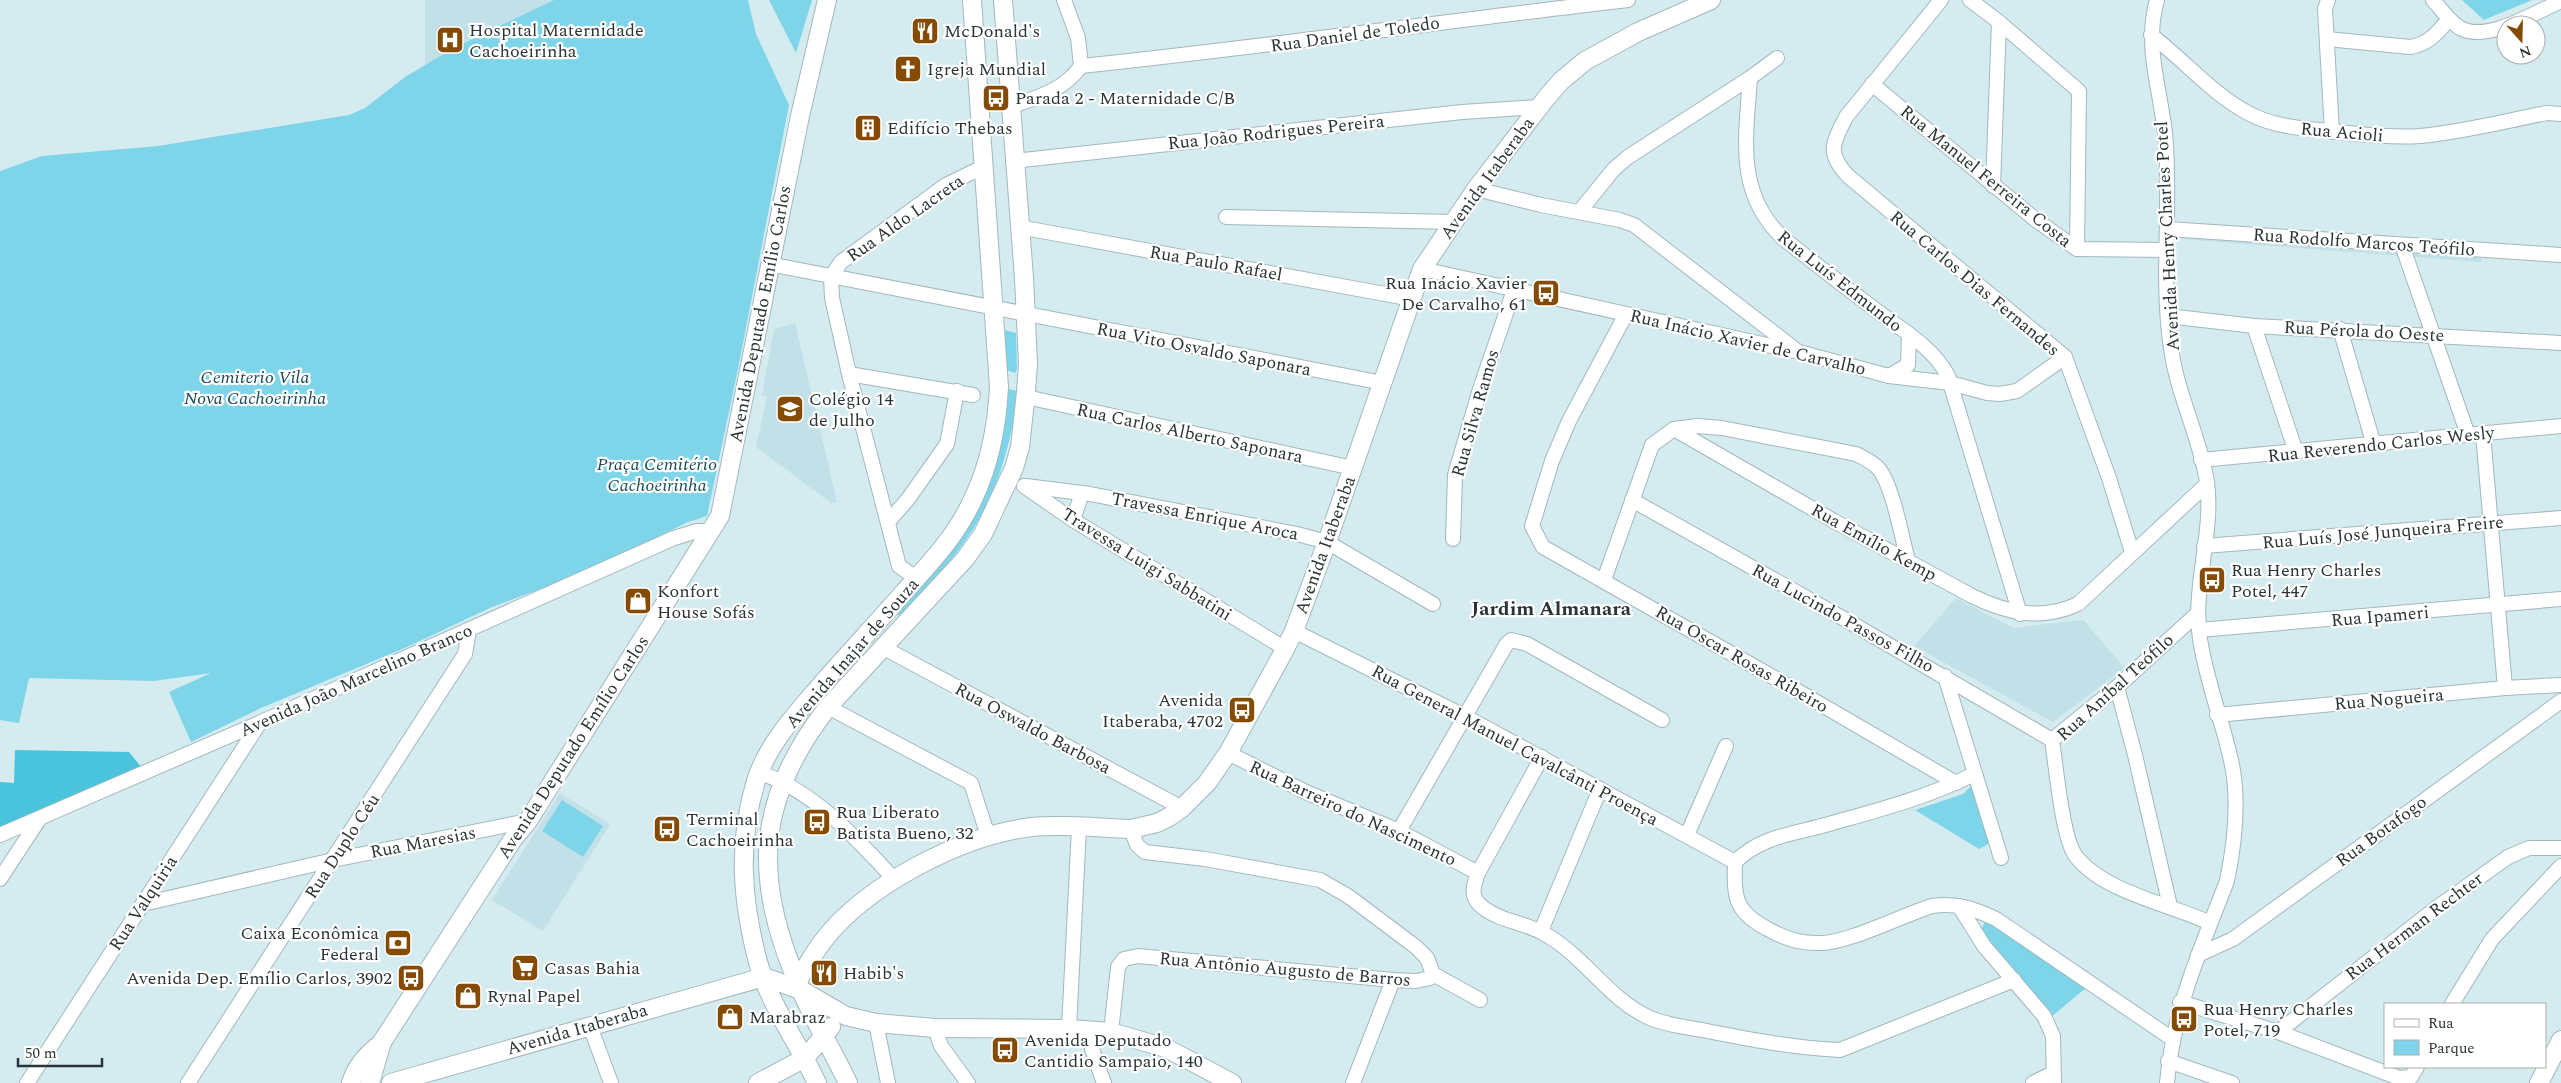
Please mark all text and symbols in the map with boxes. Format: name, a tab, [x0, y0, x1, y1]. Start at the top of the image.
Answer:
street label: Rua Daniel de Toledo	[1269, 9, 1441, 60]
north arrow	[2496, 15, 2546, 65]
restaurant icon: McDonald's	[910, 16, 940, 46]
place label: Hospital Maternidade Cachoeirinha	[469, 17, 644, 65]
place label: McDonald's	[944, 18, 1040, 45]
hospital icon: Hospital Maternidade Cachoeirinha	[435, 25, 465, 55]
text: N	[2516, 40, 2534, 64]
church icon: Igreja Mundial	[893, 54, 923, 84]
place label: Igreja Mundial	[927, 56, 1046, 83]
bus stop icon: Parada 2 - Maternidade C/B	[981, 83, 1011, 113]
place label: Parada 2 - Maternidade C/B	[1015, 85, 1235, 112]
street label: Rua Manuel Ferreira Costa	[1894, 98, 2078, 254]
street label: Rua João Rodrigues Pereira	[1166, 108, 1386, 157]
street label: Avenida Itaberaba	[1434, 111, 1541, 245]
building icon: Edifício Thebas	[853, 113, 883, 143]
place label: Edifício Thebas	[887, 115, 1013, 142]
street label: Rua Acioli	[2299, 115, 2385, 150]
street label: Avenida Henry Charles Potel	[2148, 120, 2187, 352]
street label: Rua Aldo Lacreta	[841, 168, 970, 269]
street label: Avenida Deputado Emílio Carlos	[722, 183, 799, 445]
street label: Rua Carlos Dias Fernandes	[1884, 204, 2066, 363]
street label: Rua Rodolfo Marcos Teófilo	[2252, 221, 2476, 264]
street label: Rua Luís Edmundo	[1771, 224, 1908, 339]
street label: Rua Paulo Rafael	[1147, 239, 1284, 288]
place label: Rua Inácio Xavier De Carvalho, 61	[1385, 270, 1527, 318]
bus stop icon: Rua Inácio Xavier De Carvalho, 61	[1531, 278, 1561, 308]
street label: Rua Inácio Xavier de Carvalho	[1627, 302, 1869, 383]
street label: Rua Pérola do Oeste	[2283, 314, 2445, 349]
street label: Rua Vito Osvaldo Saponara	[1094, 315, 1314, 384]
street label: Rua Silva Ramos	[1444, 346, 1507, 480]
park label: Cemiterio Vila Nova Cachoeirinha	[184, 364, 326, 412]
place label: Colégio 14 de Julho	[809, 386, 893, 434]
school or university icon: Colégio 14 de Julho	[775, 394, 805, 424]
street label: Rua Carlos Alberto Saponara	[1074, 396, 1306, 471]
street label: Rua Reverendo Carlos Wesly	[2266, 419, 2497, 470]
park label: Praça Cemitério Cachoeirinha	[597, 451, 717, 499]
street label: Avenida Itaberaba	[1288, 472, 1363, 618]
street label: Travessa Enrique Aroca	[1109, 485, 1301, 548]
street label: Rua Emílio Kemp	[1806, 497, 1942, 588]
street label: Travessa Luigi Sabbatini	[1056, 501, 1237, 628]
street label: Rua Luís José Junqueira Freire	[2261, 508, 2505, 557]
street label: Rua Lucindo Passos Filho	[1747, 557, 1939, 680]
place label: Rua Henry Charles Potel, 447	[2231, 557, 2382, 605]
bus stop icon: Rua Henry Charles Potel, 447	[2197, 565, 2227, 595]
street label: Avenida Inajar de Souza	[779, 572, 926, 735]
place label: Konfort House Sofás	[657, 578, 755, 626]
shop icon: Konfort House Sofás	[623, 586, 653, 616]
district label: Jardim Almanara	[1471, 594, 1632, 624]
street label: Rua Oscar Rosas Ribeiro	[1650, 599, 1833, 720]
street label: Rua Ipameri	[2330, 599, 2430, 634]
street label: Avenida João Marcelino Branco	[236, 617, 477, 744]
street label: Rua Aníbal Teófilo	[2051, 627, 2180, 748]
street label: Avenida Deputado Emílio Carlos	[491, 630, 656, 864]
street label: Rua General Manuel Cavalcânti Proença	[1366, 658, 1663, 833]
street label: Rua Oswaldo Barbosa	[950, 676, 1116, 781]
street label: Rua Nogueira	[2333, 681, 2445, 718]
place label: Avenida Itaberaba, 4702	[1102, 687, 1223, 735]
bus stop icon: Avenida Itaberaba, 4702	[1227, 695, 1257, 725]
street label: Rua Barreiro do Nascimento	[1245, 753, 1461, 873]
street label: Rua Duplo Céu	[298, 788, 387, 904]
street label: Rua Botafogo	[2330, 789, 2433, 874]
place label: Rua Liberato Batista Bueno, 32	[836, 799, 974, 847]
place label: Terminal Cachoeirinha	[686, 806, 794, 854]
bus stop icon: Rua Liberato Batista Bueno, 32	[802, 807, 832, 837]
bus stop icon: Terminal Cachoeirinha	[652, 814, 682, 844]
street label: Rua Maresias	[368, 819, 478, 866]
street label: Rua Valquiria	[102, 850, 185, 956]
street label: Rua Herman Rechter	[2340, 865, 2489, 987]
place label: Caixa Econômica Federal	[241, 920, 379, 968]
bank icon: Caixa Econômica Federal	[383, 928, 413, 958]
street label: Rua Antônio Augusto de Barros	[1158, 945, 1412, 994]
supermarket icon: Casas Bahia	[510, 953, 540, 983]
place label: Casas Bahia	[544, 955, 640, 982]
restaurant icon: Habib's	[809, 958, 839, 988]
place label: Habib's	[843, 960, 904, 987]
bus stop icon: Avenida Dep. Emílio Carlos, 3902	[396, 963, 426, 993]
place label: Avenida Dep. Emílio Carlos, 3902	[126, 965, 392, 992]
shop icon: Rynal Papel	[453, 981, 483, 1011]
place label: Rynal Papel	[487, 983, 581, 1010]
street label: Avenida Itaberaba	[503, 996, 651, 1063]
place label: Rua Henry Charles Potel, 719	[2203, 996, 2354, 1044]
shop icon: Marabraz	[715, 1002, 745, 1032]
legend	[2384, 1003, 2546, 1068]
place label: Marabraz	[749, 1004, 826, 1031]
bus stop icon: Rua Henry Charles Potel, 719	[2169, 1004, 2199, 1034]
text: Rua	[2428, 1012, 2454, 1035]
place label: Avenida Deputado Cantidio Sampaio, 140	[1024, 1027, 1203, 1075]
bus stop icon: Avenida Deputado Cantidio Sampaio, 140	[990, 1035, 1020, 1065]
scale bar	[18, 1036, 101, 1068]
text: Parque	[2428, 1037, 2475, 1060]
text: 50 m	[25, 1042, 57, 1065]

